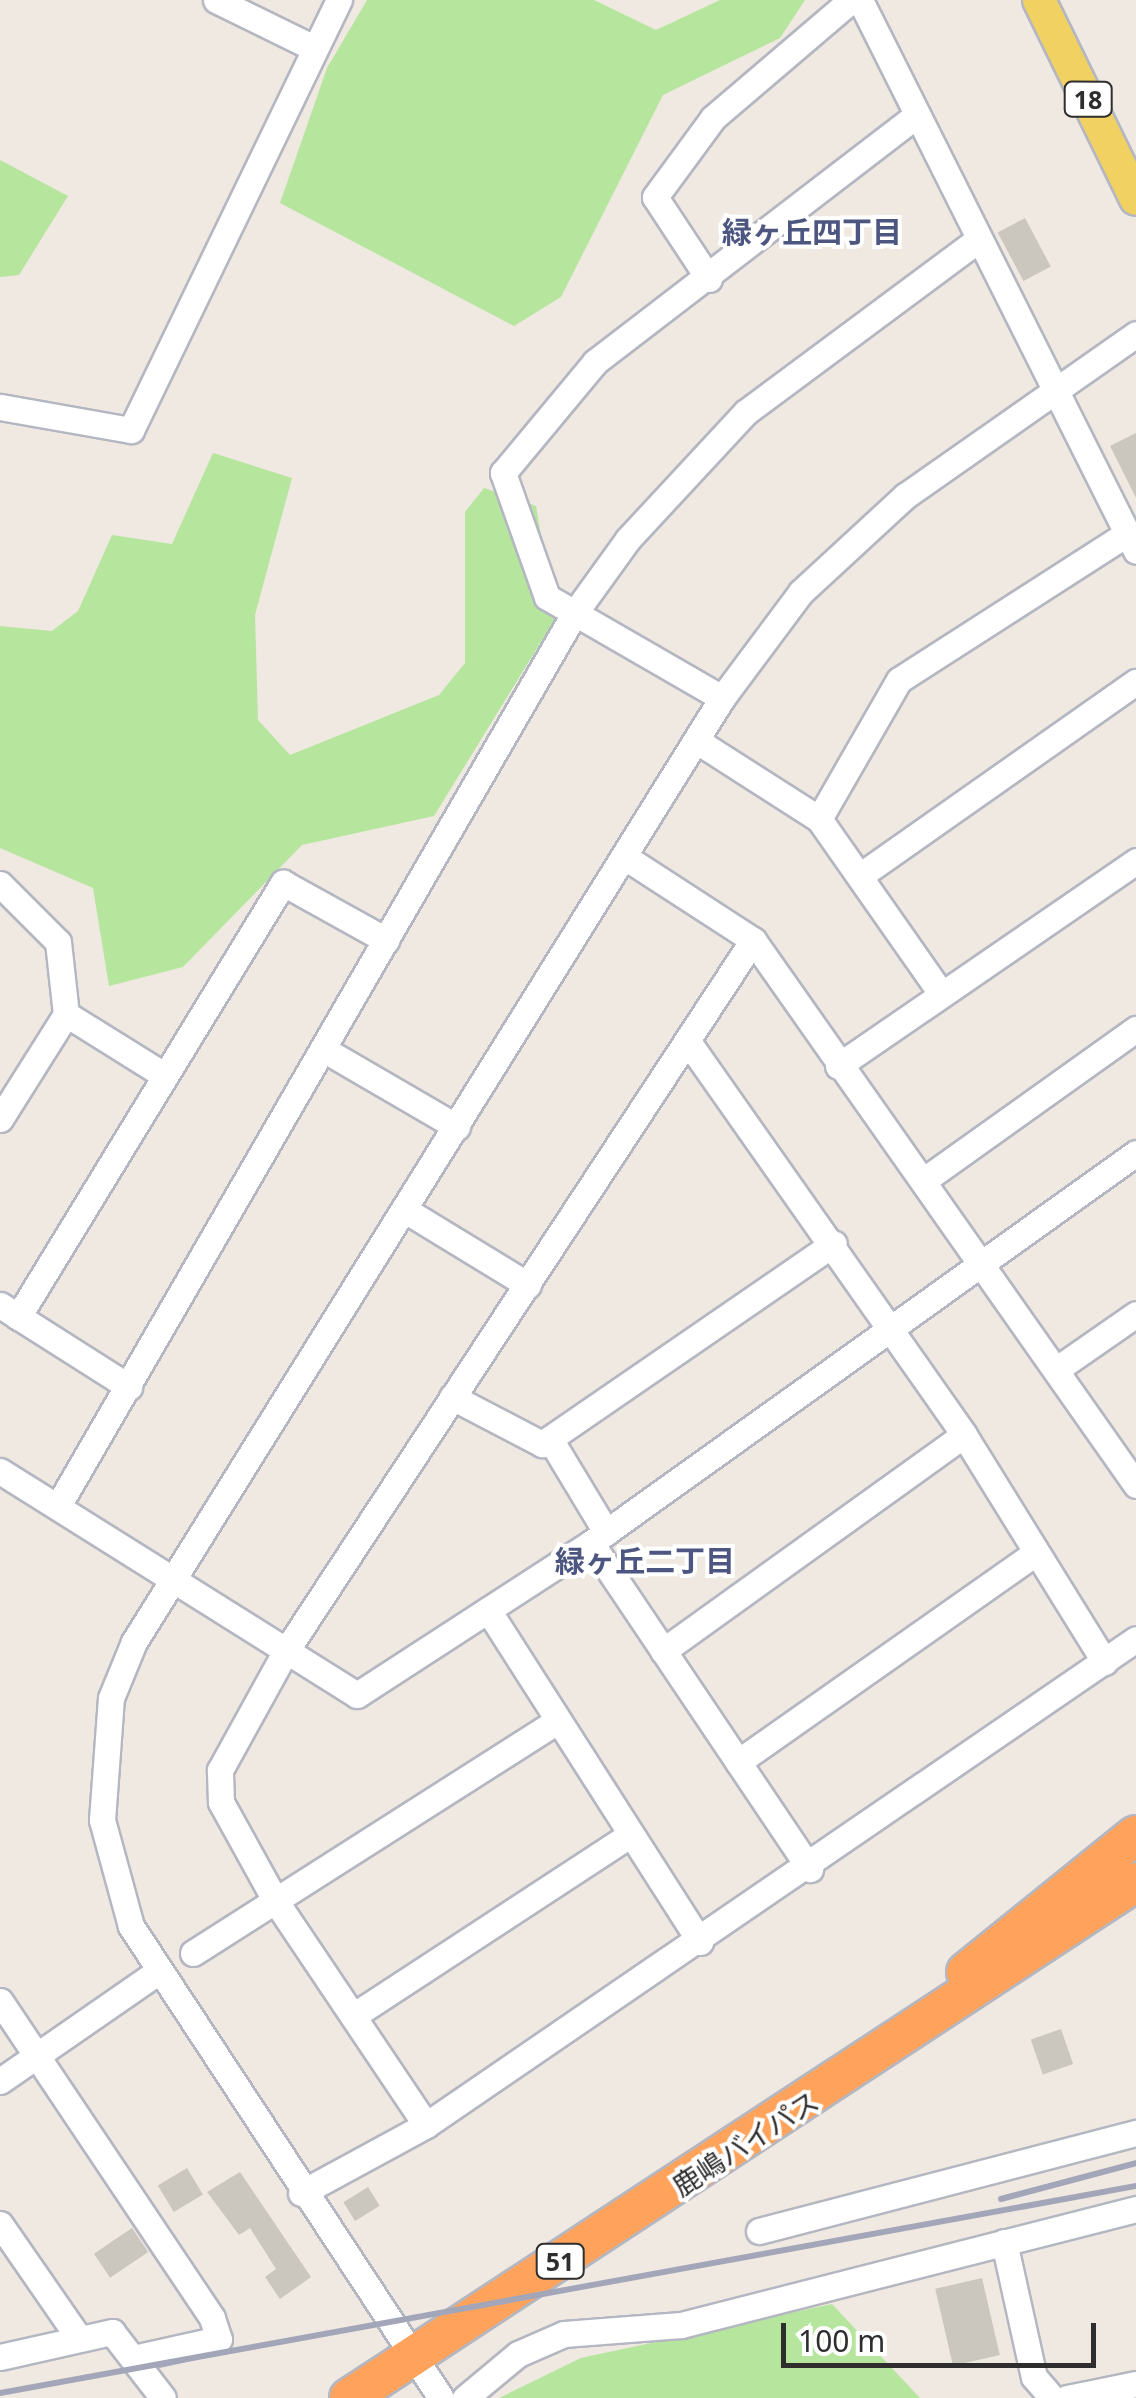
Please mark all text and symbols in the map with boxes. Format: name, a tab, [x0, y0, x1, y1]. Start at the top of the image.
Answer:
road number: 18	[1063, 79, 1113, 119]
district label: 緑ヶ丘四丁目	[722, 214, 902, 250]
district label: 緑ヶ丘二丁目	[555, 1543, 735, 1579]
street label: 鹿嶋バイパス	[665, 2083, 825, 2203]
road number: 51	[535, 2241, 585, 2281]
scale bar	[786, 2303, 1101, 2365]
text: 100 m	[798, 2320, 885, 2361]

